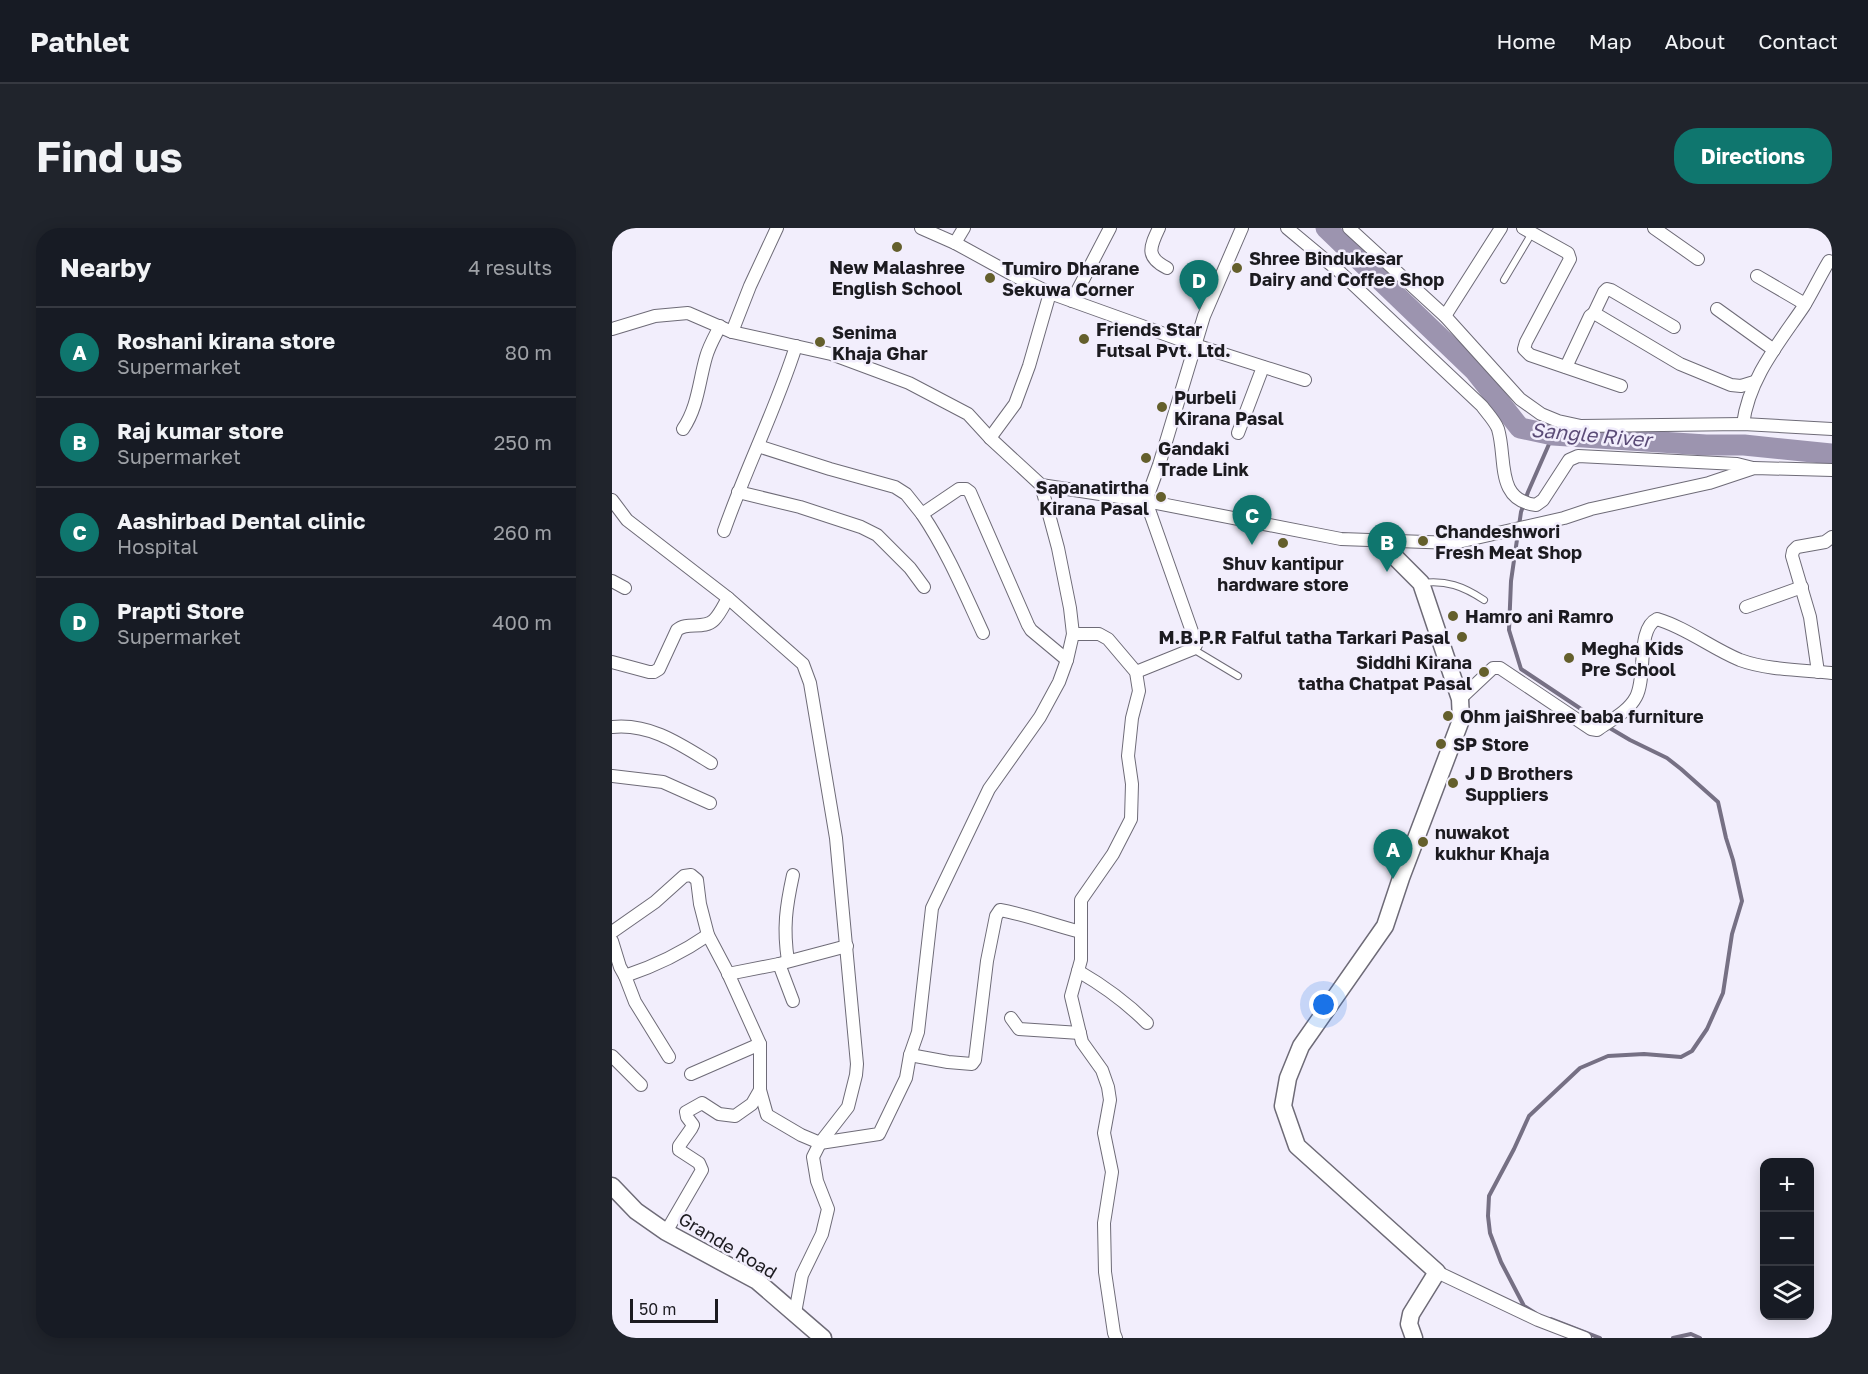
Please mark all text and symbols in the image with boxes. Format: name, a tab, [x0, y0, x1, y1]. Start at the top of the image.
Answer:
text: Pathlet	[30, 25, 130, 58]
text: Home	[1496, 28, 1556, 54]
text: Map	[1589, 28, 1632, 54]
text: About	[1665, 28, 1725, 54]
text: Contact	[1758, 28, 1838, 54]
button: Directions	[1674, 128, 1832, 184]
text: Find us	[36, 131, 183, 181]
marker: New Malashree English School	[890, 240, 904, 254]
place label: Shree Bindukesar Dairy and Coffee Shop	[1249, 247, 1444, 290]
text: Nearby	[60, 252, 151, 283]
text: 4 results	[468, 255, 552, 279]
place label: New Malashree English School	[829, 256, 965, 299]
place label: Tumiro Dharane Sekuwa Corner	[1002, 257, 1140, 300]
pin: D	[1180, 260, 1218, 310]
marker: Shree Bindukesar Dairy and Coffee Shop	[1230, 261, 1244, 275]
marker: Tumiro Dharane Sekuwa Corner	[983, 271, 997, 285]
place label: Friends Star Futsal Pvt. Ltd.	[1096, 318, 1231, 361]
place label: Senima Khaja Ghar	[832, 321, 928, 364]
text: Roshani kirana store	[117, 327, 335, 354]
marker: Friends Star Futsal Pvt. Ltd.	[1077, 332, 1091, 346]
marker: Senima Khaja Ghar	[813, 335, 827, 349]
text: A	[72, 340, 87, 364]
text: 80 m	[505, 340, 552, 364]
text: Supermarket	[117, 354, 241, 378]
place label: Purbeli Kirana Pasal	[1174, 386, 1284, 429]
marker: Purbeli Kirana Pasal	[1155, 400, 1169, 414]
text: Raj kumar store	[117, 417, 284, 444]
water label: Sangle River	[1530, 417, 1655, 452]
text: B	[72, 430, 87, 454]
text: 250 m	[494, 430, 552, 454]
place label: Gandaki Trade Link	[1158, 437, 1249, 480]
text: Supermarket	[117, 444, 241, 468]
marker: Gandaki Trade Link	[1139, 451, 1153, 465]
place label: Sapanatirtha Kirana Pasal	[1036, 476, 1149, 519]
marker: Sapanatirtha Kirana Pasal	[1154, 490, 1168, 504]
pin: C	[1232, 496, 1272, 545]
text: Aashirbad Dental clinic	[117, 507, 365, 534]
text: C	[72, 520, 87, 544]
text: 260 m	[493, 520, 552, 544]
place label: Chandeshwori Fresh Meat Shop	[1435, 520, 1582, 563]
pin: B	[1368, 522, 1406, 572]
text: Hospital	[117, 534, 198, 558]
marker: Chandeshwori Fresh Meat Shop	[1416, 534, 1430, 548]
marker: Shuv kantipur hardware store	[1276, 536, 1290, 550]
place label: Shuv kantipur hardware store	[1217, 552, 1349, 595]
text: Prapti Store	[117, 597, 244, 624]
place label: Hamro ani Ramro	[1465, 605, 1614, 627]
marker: Hamro ani Ramro	[1446, 609, 1460, 623]
text: D	[72, 610, 87, 634]
text: 400 m	[492, 610, 552, 634]
text: Supermarket	[117, 624, 241, 648]
place label: M.B.P.R Falful tatha Tarkari Pasal	[1159, 626, 1450, 648]
marker: M.B.P.R Falful tatha Tarkari Pasal	[1455, 630, 1469, 644]
place label: Megha Kids Pre School	[1581, 637, 1684, 680]
place label: Siddhi Kirana tatha Chatpat Pasal	[1298, 651, 1472, 694]
marker: Megha Kids Pre School	[1562, 651, 1576, 665]
marker: Siddhi Kirana tatha Chatpat Pasal	[1477, 665, 1491, 679]
place label: Ohm jaiShree baba furniture	[1460, 705, 1704, 727]
marker: Ohm jaiShree baba furniture	[1441, 709, 1455, 723]
place label: SP Store	[1453, 733, 1529, 755]
marker: SP Store	[1434, 737, 1448, 751]
place label: J D Brothers Suppliers	[1465, 762, 1573, 805]
marker: J D Brothers Suppliers	[1446, 776, 1460, 790]
place label: nuwakot kukhur Khaja	[1435, 821, 1549, 864]
pin: A	[1374, 830, 1412, 879]
marker: nuwakot kukhur Khaja	[1416, 835, 1430, 849]
your location	[1309, 990, 1338, 1019]
map controls	[1760, 1158, 1814, 1320]
button: +	[1760, 1158, 1814, 1212]
street label: Grande Road	[675, 1207, 781, 1283]
button: −	[1760, 1212, 1814, 1266]
button: layers	[1760, 1266, 1814, 1320]
scale bar	[630, 1296, 718, 1324]
text: 50 m	[639, 1299, 676, 1319]

